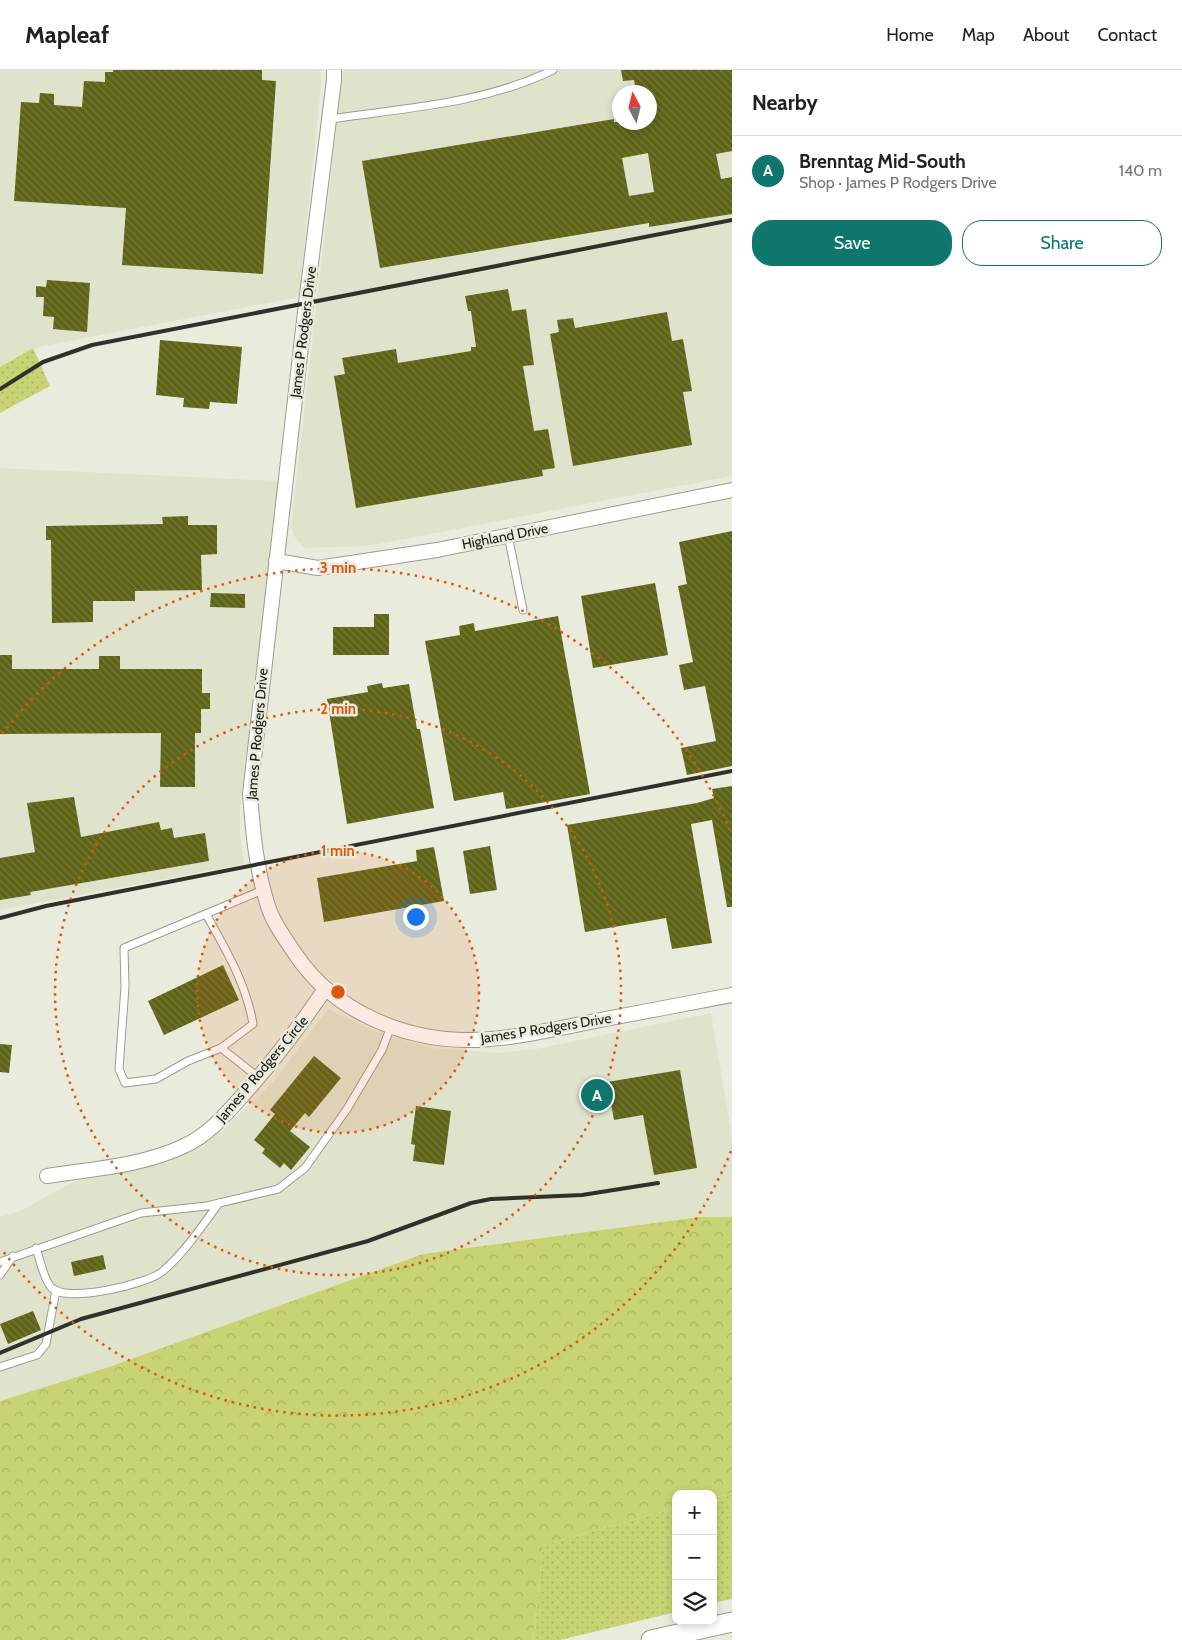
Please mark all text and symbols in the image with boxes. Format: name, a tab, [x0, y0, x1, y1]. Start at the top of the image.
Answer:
text: Mapleaf	[25, 20, 109, 49]
text: Home	[886, 24, 934, 46]
text: Map	[962, 24, 995, 46]
text: About	[1023, 24, 1069, 46]
text: Contact	[1097, 24, 1157, 46]
north arrow	[612, 85, 657, 130]
text: Nearby	[752, 90, 818, 115]
text: Brenntag Mid-South	[799, 150, 966, 173]
text: A	[763, 161, 773, 180]
text: 140 m	[1119, 161, 1162, 180]
text: Shop · James P Rodgers Drive	[799, 173, 997, 192]
button: Save	[752, 220, 952, 266]
button: Share	[962, 220, 1162, 266]
street label: James P Rodgers Drive	[286, 265, 320, 400]
street label: Highland Drive	[460, 519, 550, 553]
text: 3 min	[320, 559, 356, 577]
street label: James P Rodgers Drive	[242, 667, 272, 802]
text: 2 min	[320, 700, 356, 718]
text: 1 min	[321, 842, 355, 860]
your location	[403, 904, 429, 930]
centre of rings	[329, 983, 347, 1001]
street label: James P Rodgers Drive	[478, 1009, 613, 1047]
street label: James P Rodgers Circle	[211, 1012, 312, 1127]
pin: A	[581, 1076, 613, 1114]
map controls	[672, 1490, 717, 1625]
button: +	[672, 1490, 717, 1535]
button: −	[672, 1535, 717, 1580]
button: layers	[672, 1580, 717, 1625]

